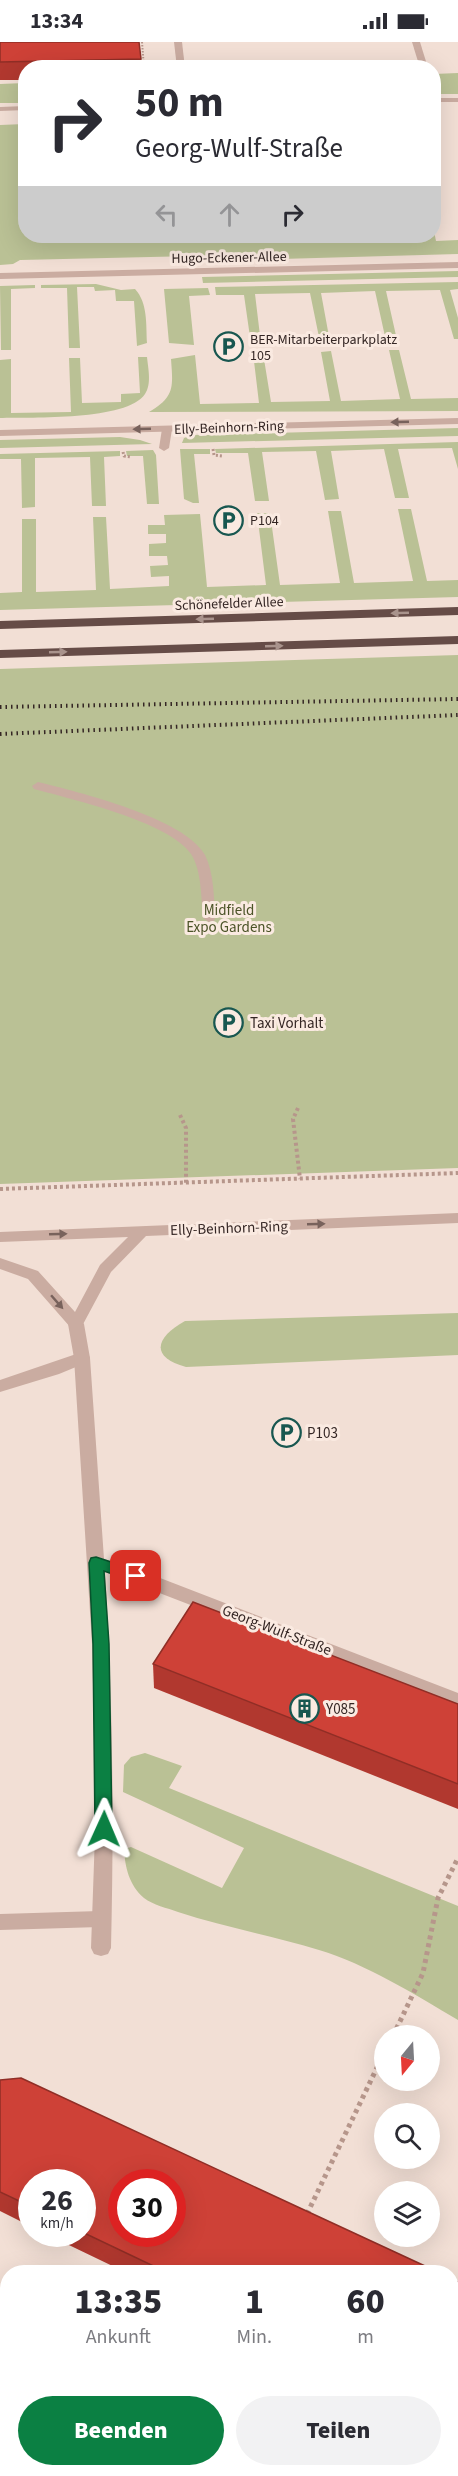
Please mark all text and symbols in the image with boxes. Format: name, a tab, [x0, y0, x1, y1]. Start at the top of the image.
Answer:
text: 13:34	[30, 5, 83, 37]
text: 50 m	[135, 73, 224, 133]
icon: right	[36, 84, 114, 162]
text: Georg-Wulf-Straße	[135, 129, 343, 168]
icon: left	[150, 198, 183, 231]
icon: ahead	[213, 198, 246, 231]
icon: right	[276, 198, 309, 231]
street label: Hugo-Eckener-Allee	[171, 247, 287, 269]
place label: BER-Mitarbeiterparkplatz 105	[250, 330, 397, 366]
parking icon: BER-Mitarbeiterparkplatz 105	[213, 331, 245, 363]
street label: Elly-Beinhorn-Ring	[174, 416, 284, 440]
one-way arrow	[390, 418, 409, 427]
one-way arrow	[132, 425, 151, 434]
parking icon: P104	[213, 504, 245, 536]
place label: P104	[250, 511, 279, 531]
street label: Schönefelder Allee	[174, 592, 284, 616]
one-way arrow	[390, 608, 409, 618]
one-way arrow	[195, 614, 214, 623]
one-way arrow	[265, 641, 284, 650]
one-way arrow	[49, 647, 68, 657]
park label: Midfield Expo Gardens	[186, 900, 272, 938]
parking icon: Taxi Vorhalt	[213, 1007, 245, 1039]
place label: Taxi Vorhalt	[250, 1013, 323, 1034]
street label: Elly-Beinhorn-Ring	[170, 1216, 289, 1241]
one-way arrow	[307, 1219, 326, 1229]
one-way arrow	[49, 1230, 68, 1239]
one-way arrow	[50, 1294, 63, 1309]
parking icon: P103	[270, 1417, 302, 1449]
place label: P103	[307, 1423, 338, 1444]
pin	[110, 1550, 161, 1601]
icon: arrive	[119, 1559, 152, 1592]
street label: Georg-Wulf-Straße	[219, 1600, 335, 1661]
building icon: Y085	[289, 1693, 321, 1725]
place label: Y085	[325, 1699, 356, 1720]
position arrow	[72, 1797, 136, 1861]
north arrow	[374, 2025, 440, 2091]
map controls	[374, 2025, 440, 2247]
button: search	[374, 2103, 440, 2169]
speed limit sign: 30	[108, 2169, 186, 2247]
text: 26	[41, 2179, 73, 2222]
button: layers	[374, 2181, 440, 2247]
text: km/h	[40, 2213, 74, 2234]
text: 13:35	[74, 2276, 162, 2327]
text: 1	[245, 2276, 264, 2327]
text: 60	[346, 2276, 385, 2327]
text: Ankunft	[86, 2323, 151, 2351]
text: Min.	[237, 2323, 272, 2351]
text: m	[357, 2323, 374, 2351]
button: Beenden	[18, 2396, 224, 2465]
button: Teilen	[236, 2396, 441, 2465]

